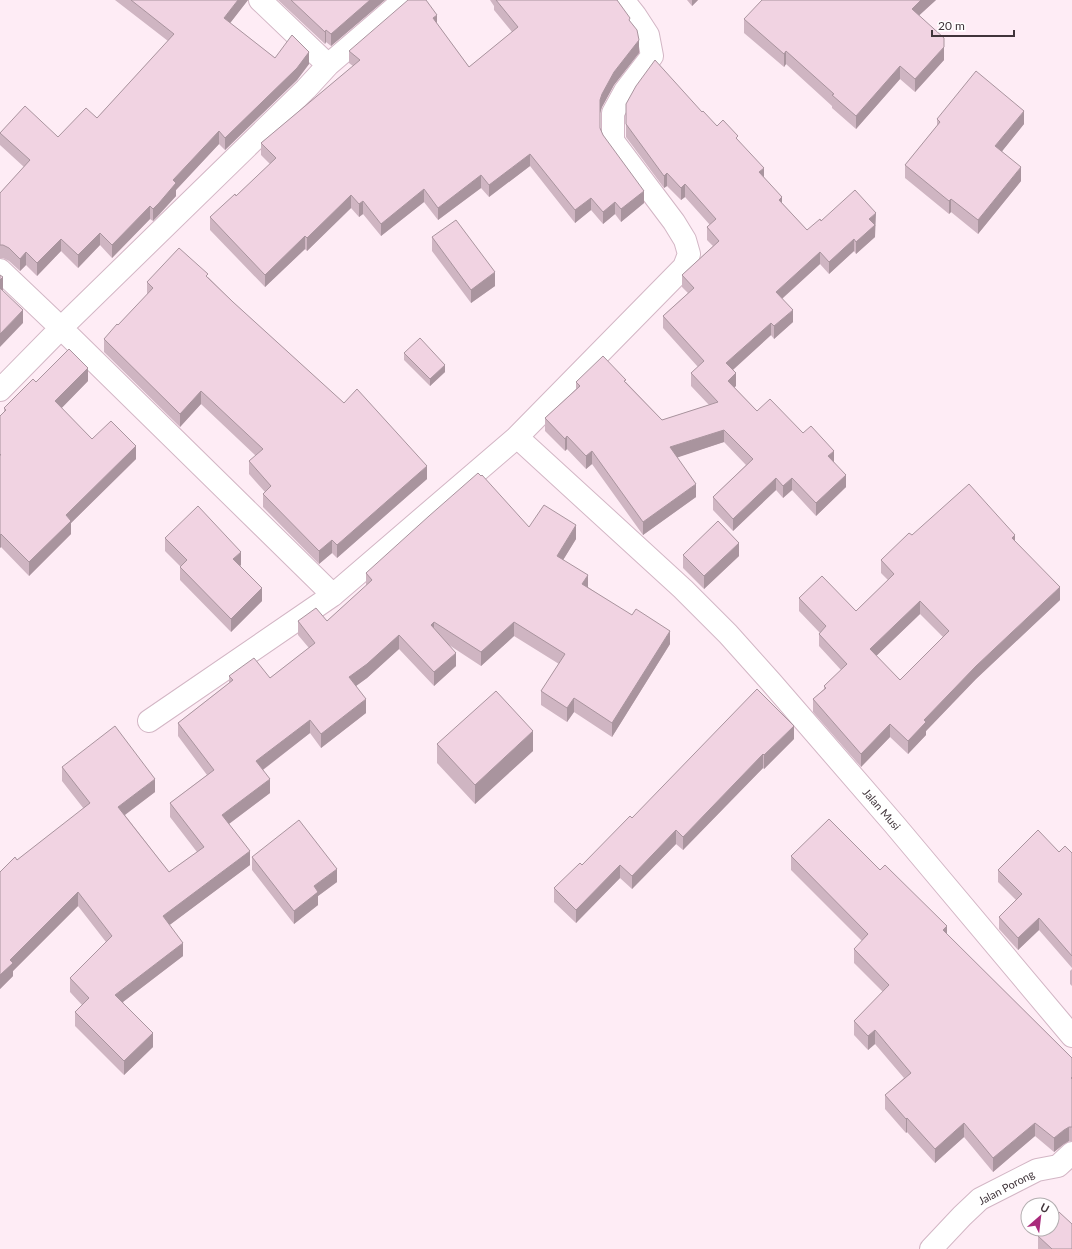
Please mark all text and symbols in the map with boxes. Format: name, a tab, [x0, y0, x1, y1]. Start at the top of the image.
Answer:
scale bar	[932, 12, 1014, 38]
text: 20 m	[938, 18, 965, 33]
street label: Jalan Musi	[861, 786, 904, 833]
street label: Jalan Porong	[976, 1167, 1036, 1207]
north arrow	[1020, 1197, 1060, 1237]
text: U	[1038, 1200, 1052, 1215]

